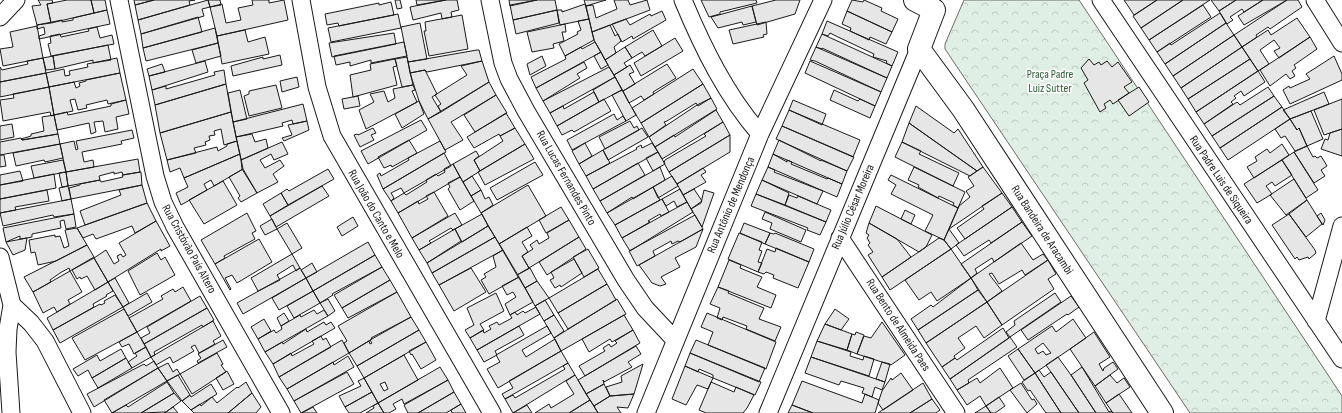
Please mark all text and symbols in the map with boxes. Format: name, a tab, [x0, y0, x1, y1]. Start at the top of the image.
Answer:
park label: Praça Padre Luiz Sutter	[1027, 67, 1074, 96]
street label: Rua Lucas Fernandes Pinto	[533, 128, 599, 228]
street label: Rua Padre Luis de Siqueira	[1186, 133, 1256, 227]
street label: Rua Antônio de Mendonça	[704, 154, 758, 256]
street label: Rua Júlio César Moreira	[828, 162, 878, 252]
street label: Rua João do Canto e Melo	[345, 167, 407, 261]
street label: Rua Bandeira de Aracambi	[1008, 183, 1076, 277]
street label: Rua Cristóvão País Altero	[158, 202, 220, 296]
street label: Rua Bento de Almeida Paes	[863, 276, 933, 374]

